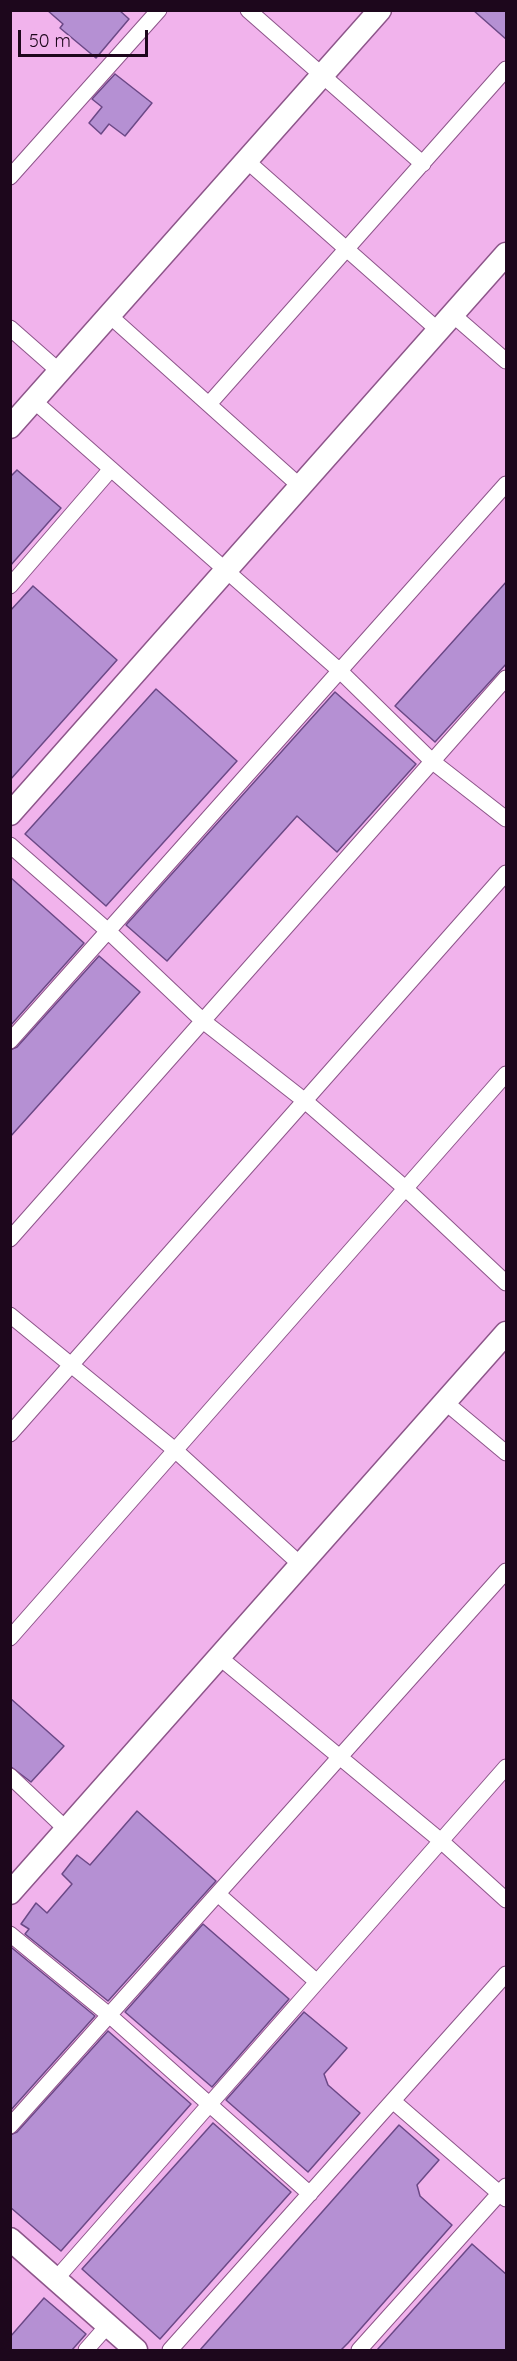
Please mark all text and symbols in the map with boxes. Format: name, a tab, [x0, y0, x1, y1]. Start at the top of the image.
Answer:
scale bar	[21, 18, 152, 56]
text: 50 m	[29, 29, 71, 52]

